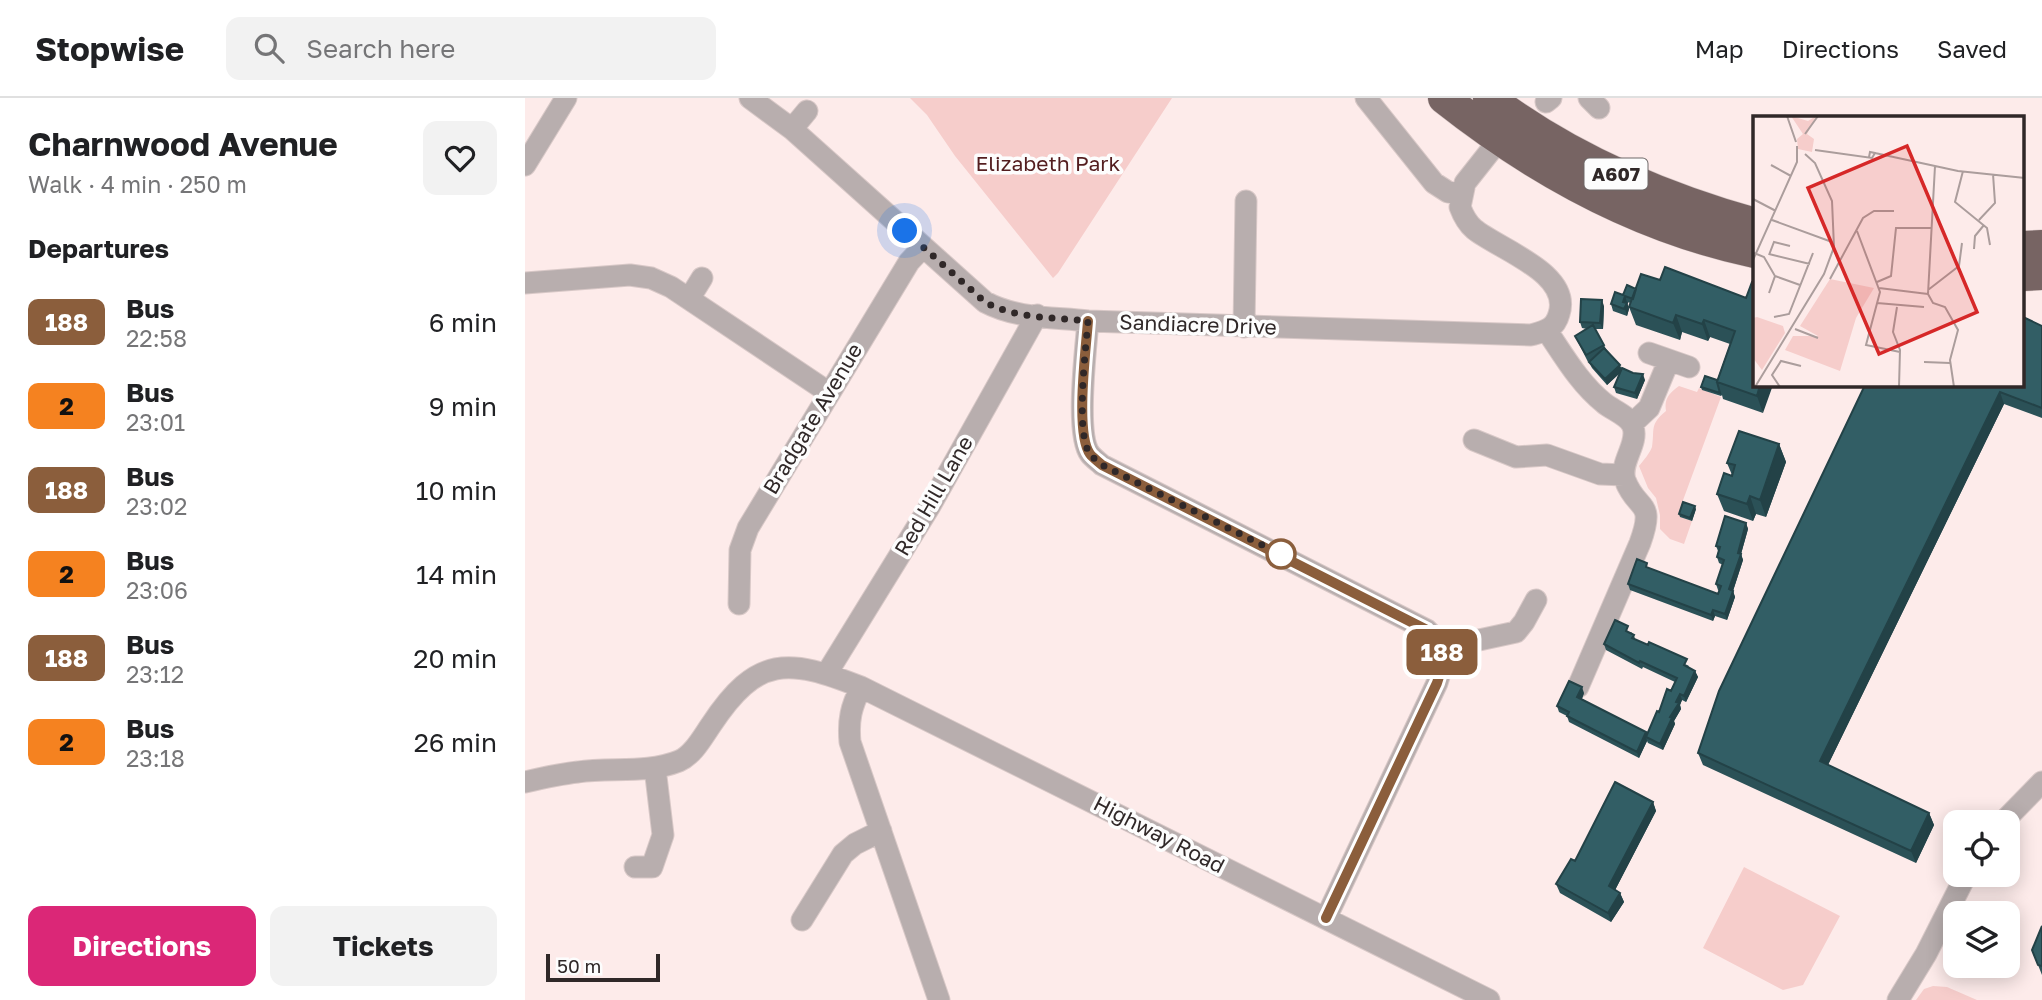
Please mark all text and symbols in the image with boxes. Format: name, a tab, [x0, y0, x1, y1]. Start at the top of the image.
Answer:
search box	[226, 17, 716, 80]
text: Stopwise	[35, 29, 184, 68]
icon: search	[250, 29, 288, 67]
text: Search here	[306, 33, 455, 64]
text: Map	[1695, 34, 1744, 63]
text: Directions	[1782, 34, 1899, 63]
text: Saved	[1937, 34, 2007, 63]
inset map	[1753, 116, 2025, 387]
button: heart	[423, 121, 497, 195]
text: Charnwood Avenue	[28, 124, 338, 163]
park label: Elizabeth Park	[976, 150, 1121, 176]
road number: A607	[1585, 158, 1647, 190]
text: Walk · 4 min · 250 m	[28, 170, 247, 198]
your location	[887, 213, 922, 248]
text: Departures	[28, 233, 169, 264]
text: Bus	[126, 293, 174, 324]
text: 188	[45, 307, 88, 336]
text: 6 min	[429, 307, 497, 338]
street label: Sandiacre Drive	[1119, 308, 1277, 340]
text: 22:58	[126, 324, 187, 352]
street label: Bradgate Avenue	[757, 338, 867, 499]
text: Bus	[126, 377, 174, 408]
text: 2	[59, 391, 74, 420]
text: 9 min	[429, 391, 497, 422]
text: 23:01	[126, 408, 185, 436]
street label: Red Hill Lane	[888, 431, 978, 560]
text: Bus	[126, 461, 174, 492]
text: 188	[45, 475, 88, 504]
text: 10 min	[416, 475, 497, 506]
text: 23:02	[126, 492, 187, 520]
unlabelled marker	[1266, 539, 1296, 569]
text: Bus	[126, 545, 174, 576]
text: 2	[59, 559, 74, 588]
text: 14 min	[416, 559, 497, 590]
text: 23:06	[126, 576, 188, 604]
text: Bus	[126, 629, 174, 660]
line badge: 188	[1402, 629, 1482, 675]
text: 188	[1420, 637, 1464, 666]
text: 188	[45, 643, 88, 672]
text: 20 min	[413, 643, 497, 674]
text: 23:12	[126, 660, 184, 688]
text: Bus	[126, 713, 174, 744]
text: 2	[59, 727, 74, 756]
text: 26 min	[414, 727, 497, 758]
text: 23:18	[126, 744, 185, 772]
street label: Highway Road	[1090, 790, 1229, 878]
map controls	[1943, 810, 2020, 978]
button: locate	[1943, 810, 2020, 887]
button: layers	[1943, 901, 2020, 978]
button: Directions	[28, 906, 256, 986]
button: Tickets	[270, 906, 497, 986]
scale bar	[546, 951, 660, 983]
text: 50 m	[557, 954, 601, 977]

